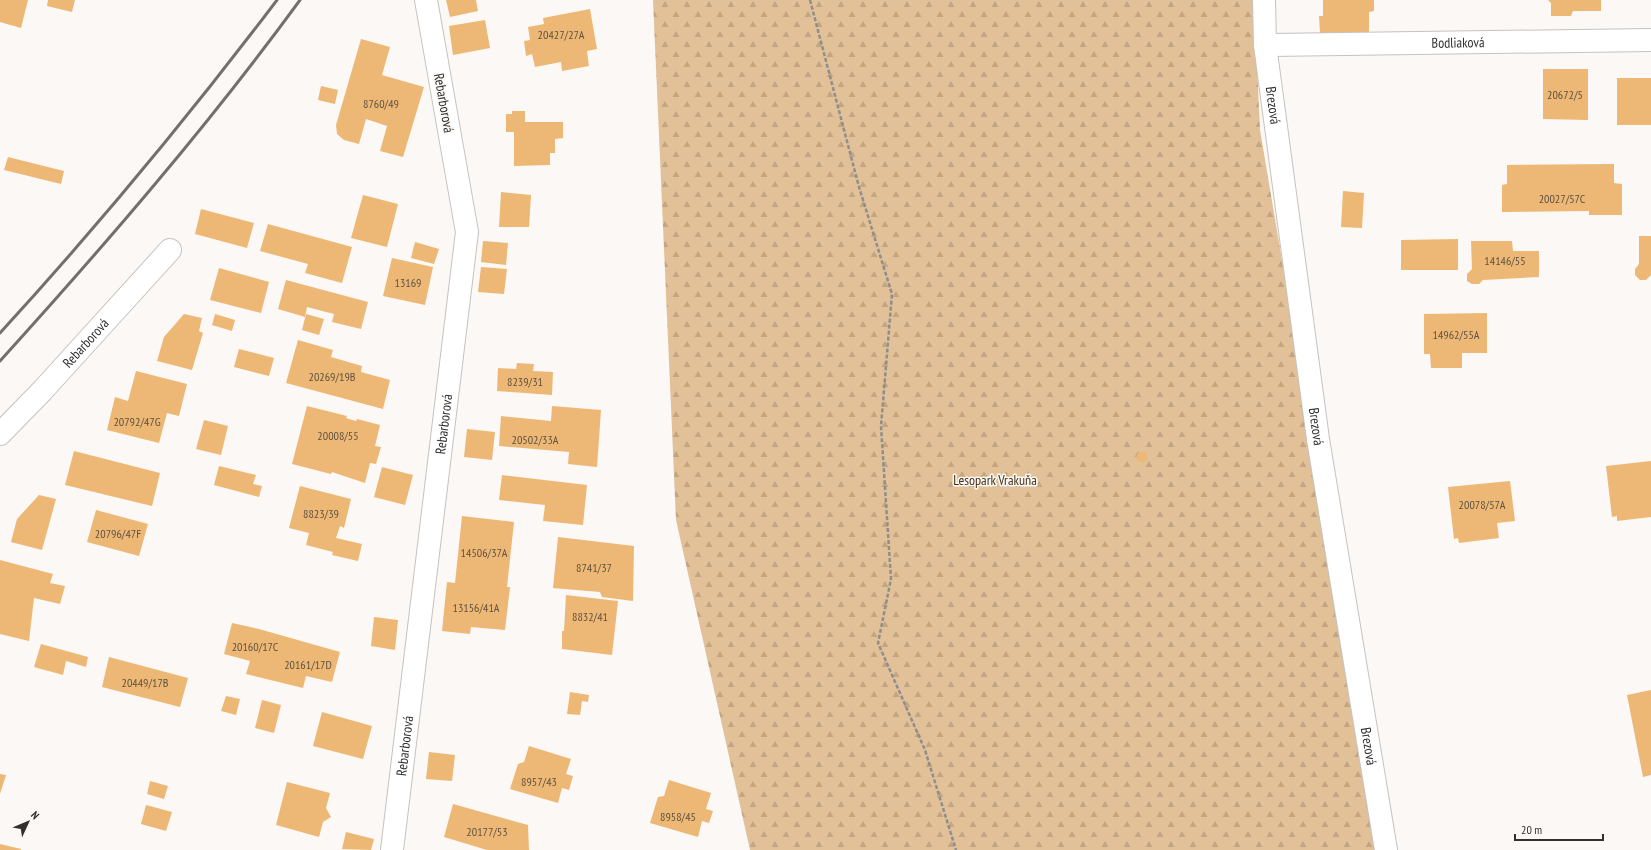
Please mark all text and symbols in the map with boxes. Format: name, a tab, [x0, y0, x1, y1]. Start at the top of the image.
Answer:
house number: 20427/27A	[538, 27, 585, 42]
street label: Bodliaková	[1431, 33, 1485, 52]
street label: Rebarborová	[430, 72, 458, 134]
street label: Brezová	[1262, 85, 1285, 125]
house number: 20672/5	[1547, 87, 1583, 102]
house number: 8760/49	[363, 96, 399, 111]
house number: 20027/57C	[1539, 191, 1586, 206]
house number: 14146/55	[1484, 253, 1526, 268]
house number: 13169	[394, 275, 422, 290]
street label: Rebarborová	[59, 315, 113, 371]
house number: 14962/55A	[1432, 327, 1480, 342]
house number: 20269/19B	[309, 369, 356, 384]
house number: 8239/31	[507, 374, 543, 389]
street label: Rebarborová	[431, 393, 456, 455]
street label: Brezová	[1305, 407, 1328, 447]
house number: 20792/47G	[113, 414, 161, 429]
house number: 20008/55	[317, 428, 359, 443]
house number: 20502/33A	[511, 432, 559, 447]
park label: Lesopark Vrakuňa	[953, 471, 1037, 489]
house number: 20078/57A	[1459, 497, 1506, 512]
house number: 8823/39	[303, 506, 339, 521]
house number: 20796/47F	[95, 526, 141, 541]
house number: 14506/37A	[461, 545, 508, 560]
house number: 8741/37	[576, 560, 612, 575]
house number: 13156/41A	[452, 600, 500, 615]
house number: 8832/41	[572, 609, 608, 624]
house number: 20160/17C	[232, 639, 279, 654]
house number: 20161/17D	[284, 657, 332, 672]
house number: 20449/17B	[122, 675, 169, 690]
street label: Rebarborová	[392, 715, 417, 777]
street label: Brezová	[1357, 726, 1381, 766]
house number: 8957/43	[521, 774, 557, 789]
north arrow	[8, 802, 48, 842]
text: N	[28, 808, 42, 822]
house number: 8958/45	[660, 809, 696, 824]
scale bar	[1515, 816, 1603, 842]
text: 20 m	[1521, 822, 1542, 837]
house number: 20177/53	[466, 824, 508, 839]

